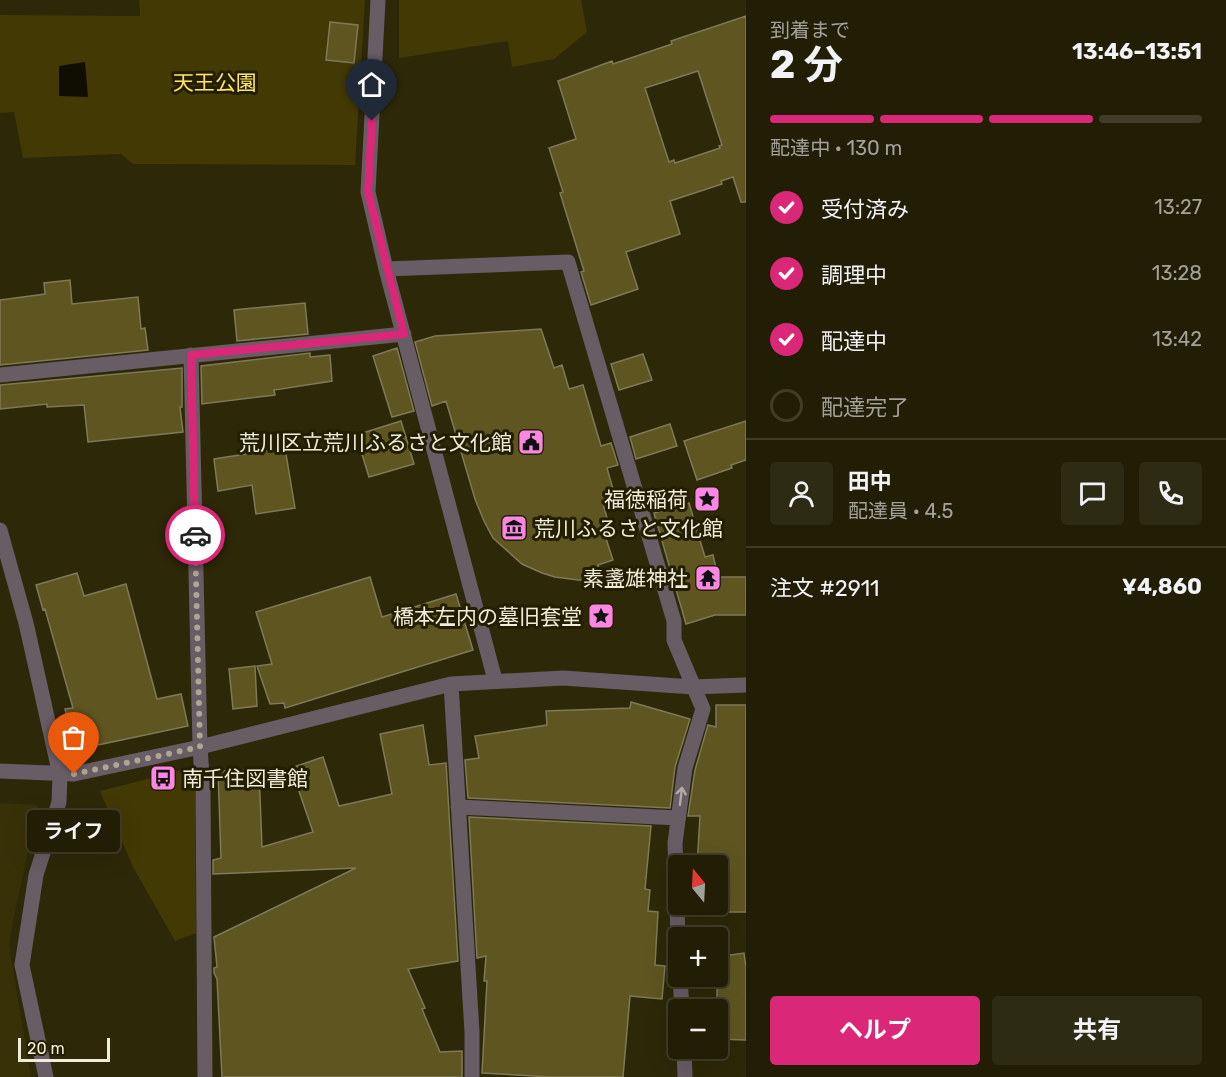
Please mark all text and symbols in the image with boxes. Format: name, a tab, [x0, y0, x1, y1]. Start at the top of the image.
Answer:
text: 到着まで	[770, 18, 850, 42]
text: 13:46–13:51	[1072, 38, 1202, 65]
text: 2 分	[770, 42, 843, 88]
pin	[346, 59, 397, 121]
icon: home	[355, 68, 388, 101]
park label: 天王公園	[173, 70, 257, 95]
text: 配達中 · 130 m	[770, 136, 902, 160]
icon: check	[770, 191, 803, 224]
text: 13:27	[1154, 195, 1202, 219]
text: 受付済み	[821, 196, 909, 223]
icon: check	[770, 257, 803, 290]
text: 13:28	[1152, 261, 1202, 285]
text: 調理中	[821, 262, 887, 289]
icon: check	[770, 323, 803, 356]
text: 13:42	[1152, 327, 1202, 351]
text: 配達中	[821, 328, 887, 355]
text: 配達完了	[821, 394, 909, 421]
public building icon: 荒川区立荒川ふるさと文化館	[516, 427, 546, 457]
place label: 荒川区立荒川ふるさと文化館	[239, 430, 512, 455]
button: person	[770, 462, 833, 525]
button: chat	[1061, 462, 1124, 525]
button: phone	[1139, 462, 1202, 525]
text: 田中	[848, 468, 892, 495]
place icon: 福徳稲荷	[692, 484, 722, 514]
place label: 福徳稲荷	[604, 487, 688, 512]
text: 配達員 · 4.5	[848, 499, 953, 523]
courier	[165, 505, 225, 565]
museum icon: 荒川ふるさと文化館	[499, 513, 529, 543]
place label: 荒川ふるさと文化館	[534, 516, 723, 541]
icon: car	[179, 519, 212, 552]
temple icon: 素盞雄神社	[693, 563, 723, 593]
place label: 素盞雄神社	[583, 566, 688, 591]
text: ¥4,860	[1122, 573, 1202, 600]
text: 注文 #2911	[770, 575, 880, 602]
place icon: 橋本左内の墓旧套堂	[586, 601, 616, 631]
place label: 橋本左内の墓旧套堂	[393, 604, 582, 629]
pin	[48, 712, 99, 774]
icon: bag	[57, 721, 90, 754]
bus stop icon: 南千住図書館	[148, 763, 178, 793]
place label: 南千住図書館	[182, 766, 308, 791]
one-way arrow	[676, 786, 687, 806]
callout: ライフ	[28, 810, 121, 852]
text: ライフ	[44, 819, 104, 843]
north arrow	[668, 855, 728, 915]
map controls	[668, 855, 728, 1059]
button: +	[668, 927, 728, 987]
button: ヘルプ	[770, 996, 980, 1065]
button: 共有	[992, 996, 1202, 1065]
button: −	[668, 999, 728, 1059]
scale bar	[18, 1035, 110, 1062]
text: 20 m	[27, 1039, 65, 1058]

